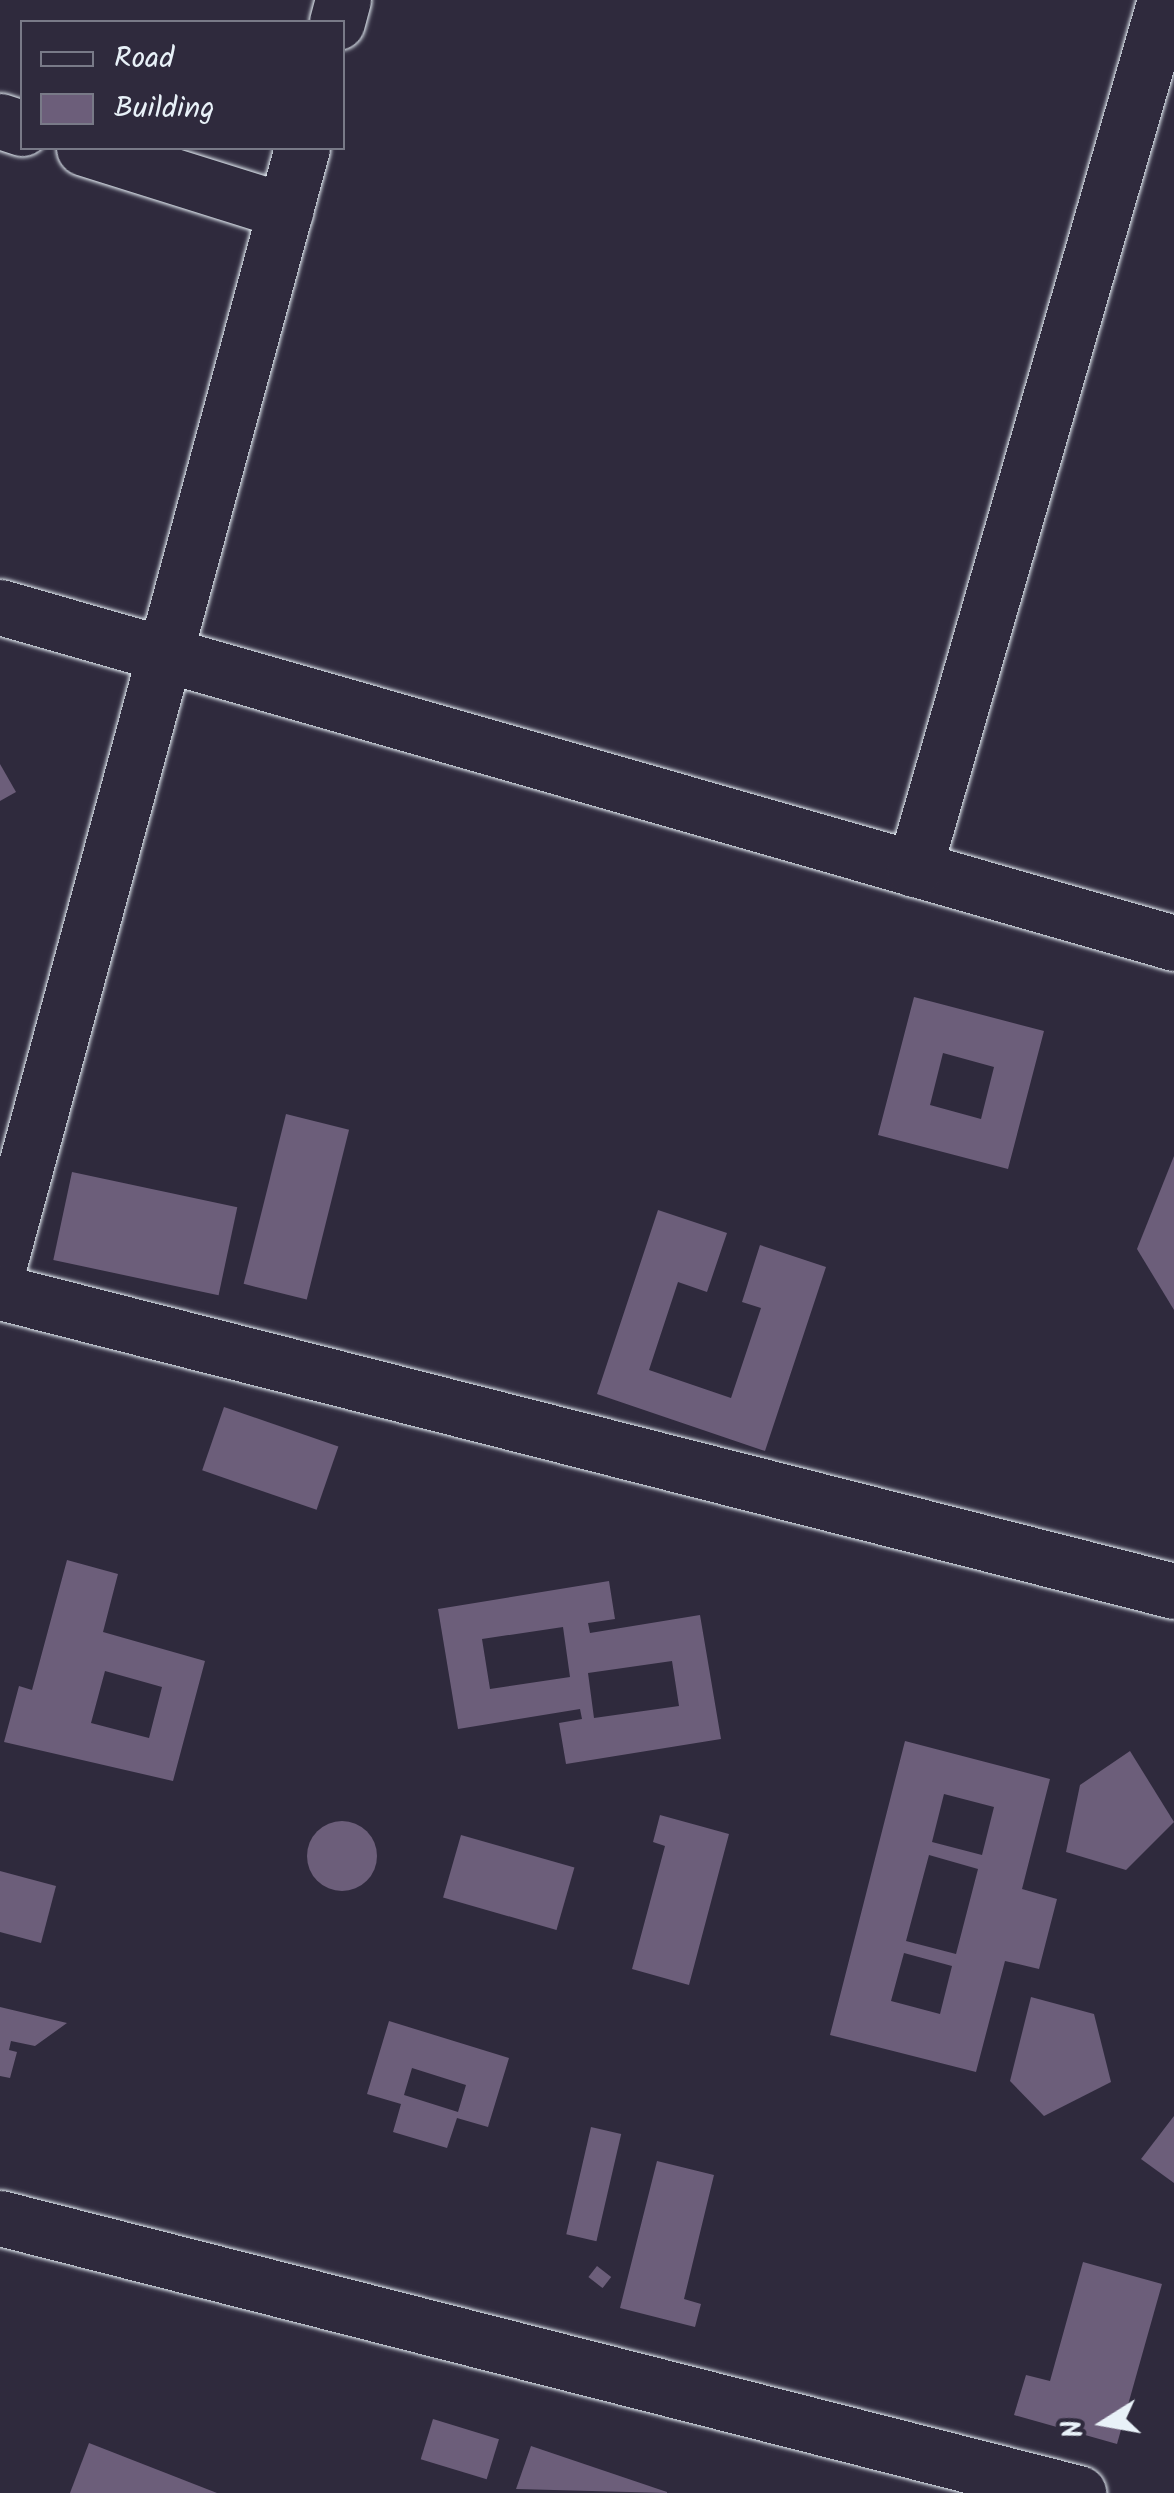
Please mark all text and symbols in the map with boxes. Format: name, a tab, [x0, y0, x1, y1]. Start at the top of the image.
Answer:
legend	[20, 20, 345, 150]
text: Road	[114, 35, 174, 83]
text: Building	[114, 85, 214, 133]
north arrow	[1054, 2373, 1154, 2473]
text: N	[1050, 2416, 1098, 2442]

